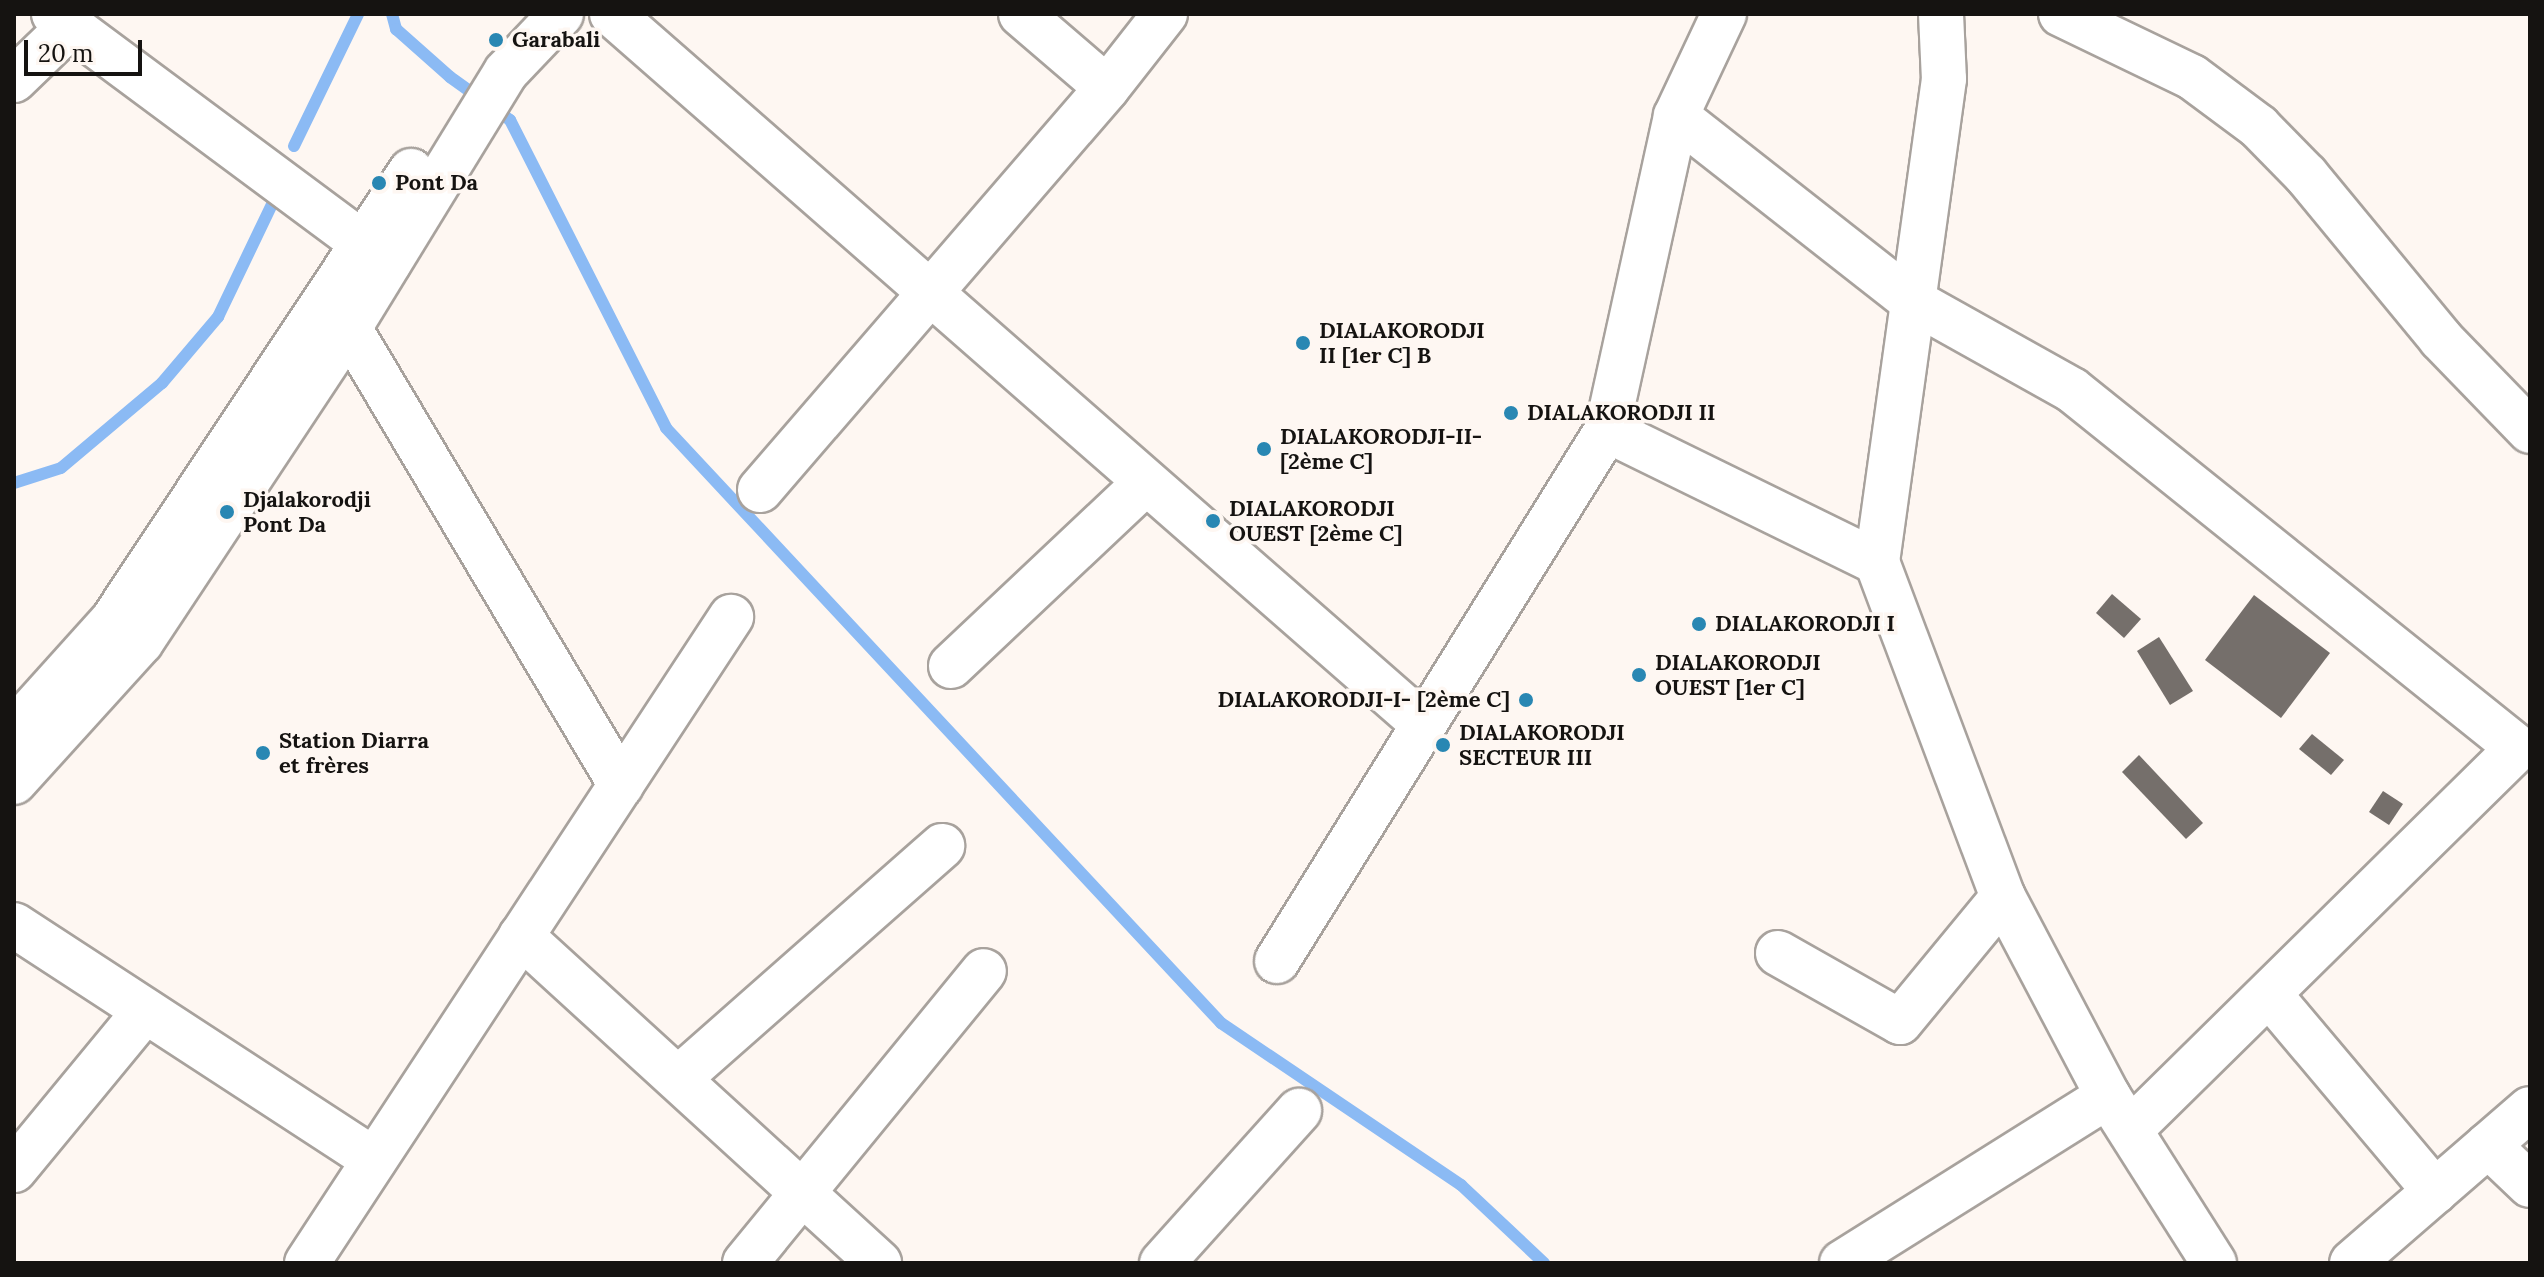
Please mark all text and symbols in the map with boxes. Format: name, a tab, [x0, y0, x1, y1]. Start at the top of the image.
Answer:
scale bar	[28, 24, 146, 74]
place label: Garabali	[512, 27, 600, 53]
marker: Garabali	[487, 31, 505, 49]
text: 20 m	[38, 38, 94, 69]
place label: Pont Da	[395, 170, 478, 196]
marker: Pont Da	[370, 174, 388, 192]
place label: DIALAKORODJI II [1er C] B	[1319, 317, 1485, 368]
marker: DIALAKORODJI II [1er C] B	[1294, 334, 1312, 352]
place label: DIALAKORODJI II	[1527, 400, 1716, 426]
marker: DIALAKORODJI II	[1502, 404, 1520, 422]
place label: DIALAKORODJI-II- [2ème C]	[1280, 423, 1482, 474]
marker: DIALAKORODJI-II- [2ème C]	[1255, 440, 1273, 458]
place label: Djalakorodji Pont Da	[243, 486, 371, 538]
place label: DIALAKORODJI OUEST [2ème C]	[1229, 495, 1403, 546]
marker: Djalakorodji Pont Da	[218, 503, 236, 521]
marker: DIALAKORODJI OUEST [2ème C]	[1204, 512, 1222, 530]
place label: DIALAKORODJI I	[1715, 611, 1895, 637]
marker: DIALAKORODJI I	[1690, 615, 1708, 633]
place label: DIALAKORODJI OUEST [1er C]	[1655, 649, 1821, 700]
marker: DIALAKORODJI OUEST [1er C]	[1630, 666, 1648, 684]
place label: DIALAKORODJI-I- [2ème C]	[1218, 687, 1510, 713]
marker: DIALAKORODJI-I- [2ème C]	[1517, 691, 1535, 709]
place label: DIALAKORODJI SECTEUR III	[1459, 719, 1625, 770]
place label: Station Diarra et frères	[279, 727, 429, 778]
marker: DIALAKORODJI SECTEUR III	[1434, 736, 1452, 754]
marker: Station Diarra et frères	[254, 744, 272, 762]

